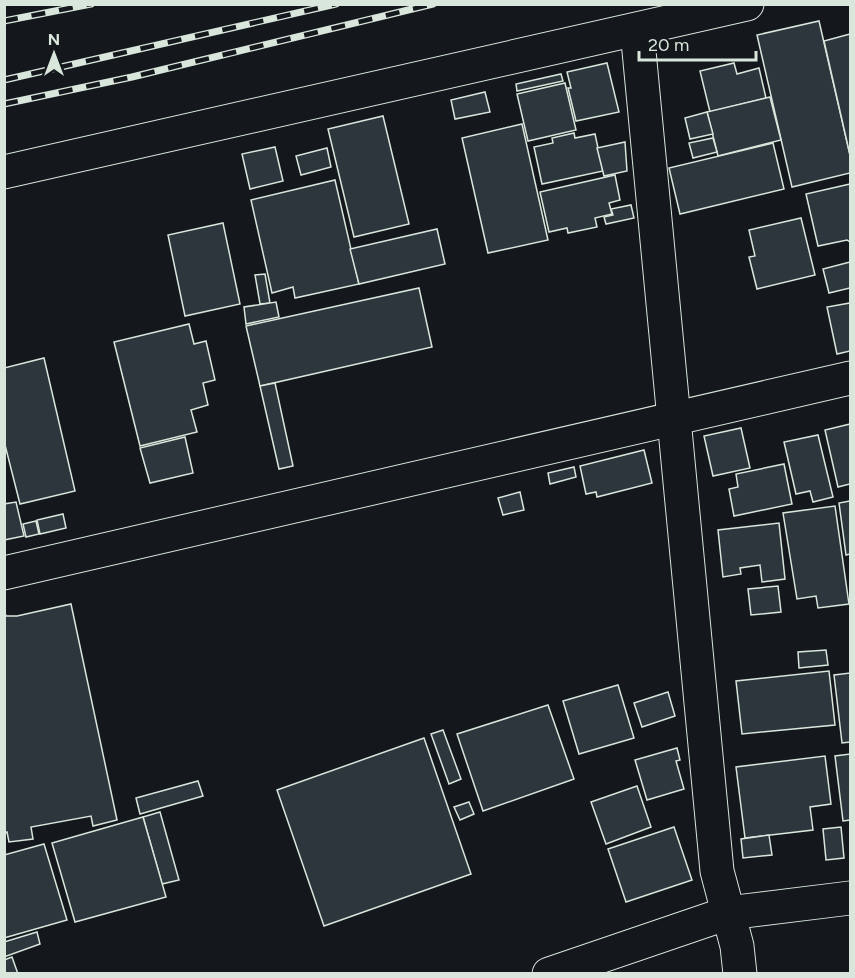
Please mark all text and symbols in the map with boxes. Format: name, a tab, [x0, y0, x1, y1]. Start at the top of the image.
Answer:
north arrow	[24, 24, 84, 84]
scale bar	[639, 24, 756, 62]
text: N	[48, 30, 60, 49]
text: 20 m	[648, 34, 689, 56]

